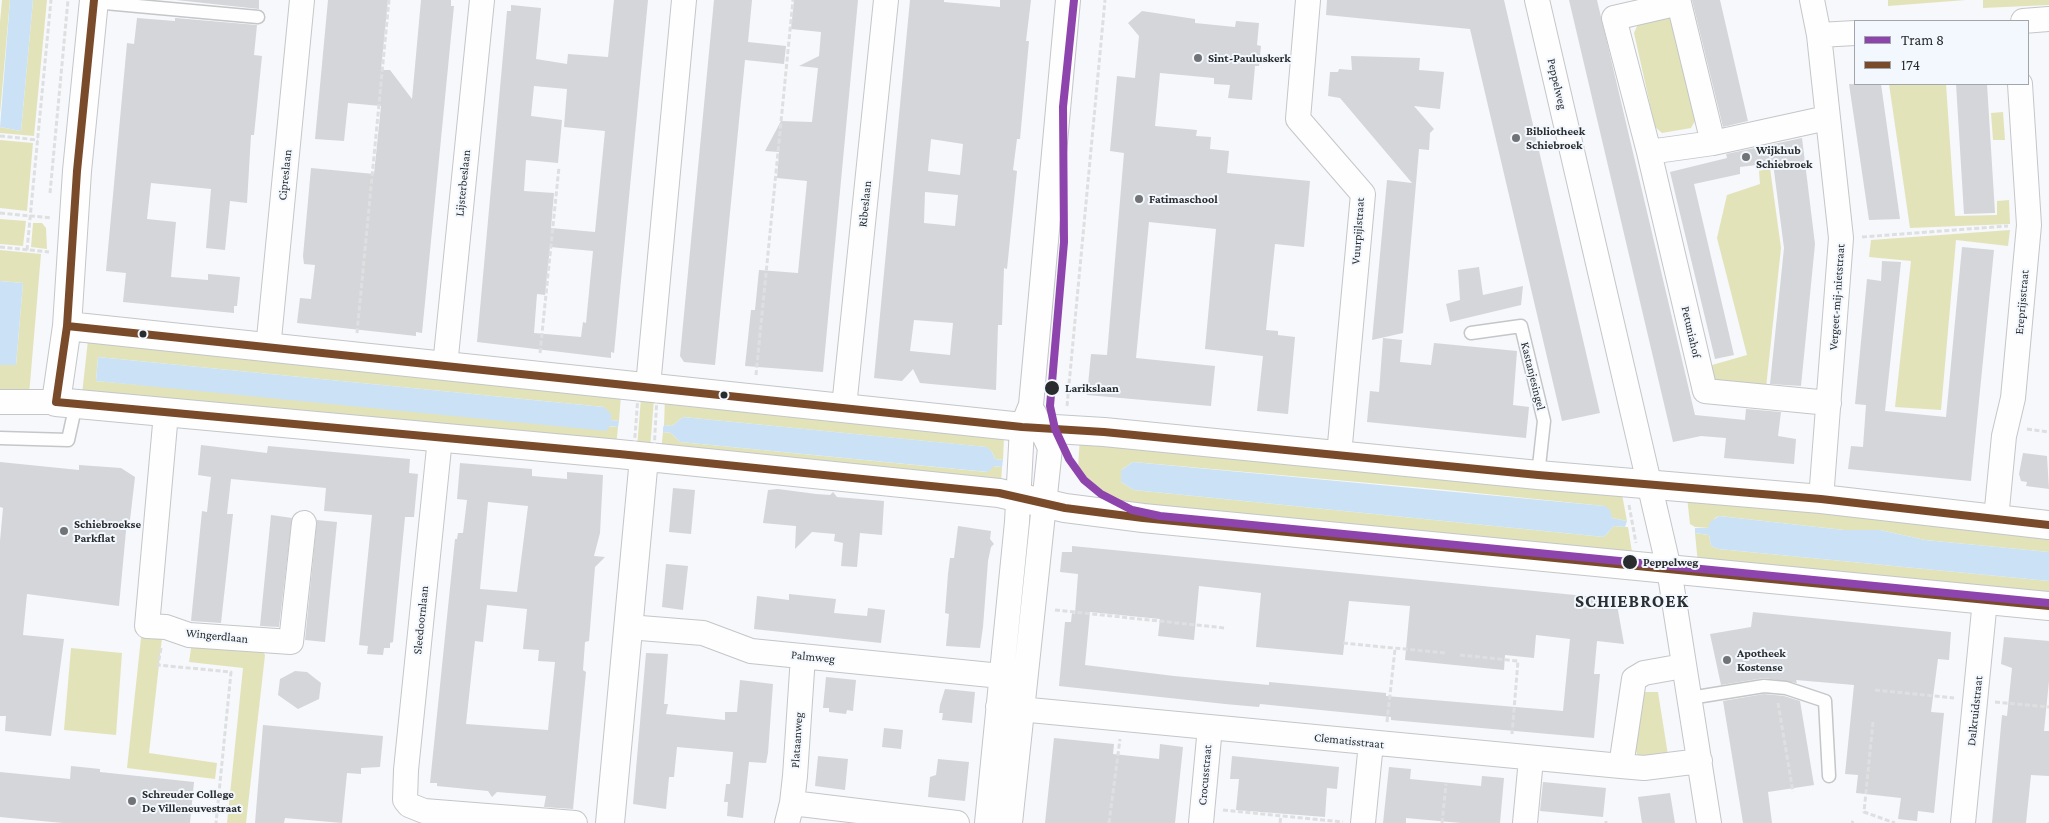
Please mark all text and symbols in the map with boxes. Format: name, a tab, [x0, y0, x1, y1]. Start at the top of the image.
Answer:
legend	[1854, 20, 2029, 85]
text: Tram 8	[1901, 32, 1944, 48]
place label: Sint-Pauluskerk	[1208, 51, 1291, 65]
marker: Sint-Pauluskerk	[1192, 52, 1204, 64]
street label: Peppelweg	[1544, 57, 1570, 111]
text: 174	[1901, 57, 1920, 73]
place label: Bibliotheek Schiebroek	[1526, 124, 1585, 152]
marker: Bibliotheek Schiebroek	[1510, 132, 1522, 144]
place label: Wijkhub Schiebroek	[1756, 143, 1813, 171]
street label: Cipreslaan	[275, 149, 295, 201]
street label: Lijsterbeslaan	[452, 149, 474, 217]
marker: Wijkhub Schiebroek	[1740, 151, 1752, 163]
street label: Ribeslaan	[855, 180, 875, 228]
place label: Fatimaschool	[1149, 192, 1218, 206]
marker: Fatimaschool	[1133, 193, 1145, 205]
street label: Vuurpijlstraat	[1348, 197, 1368, 265]
street label: Vergeet-mij-nietstraat	[1826, 243, 1848, 351]
street label: Ereprijsstraat	[2012, 269, 2032, 335]
street label: Petuniahof	[1678, 305, 1704, 359]
unlabelled marker	[138, 329, 148, 339]
street label: Kastanjesingel	[1518, 340, 1548, 412]
marker: Larikslaan	[1043, 379, 1061, 397]
place label: Larikslaan	[1065, 381, 1119, 395]
unlabelled marker	[719, 390, 729, 400]
place label: Schiebroekse Parkflat	[74, 517, 141, 545]
marker: Schiebroekse Parkflat	[58, 525, 70, 537]
marker: Peppelweg	[1621, 553, 1639, 571]
place label: Peppelweg	[1643, 555, 1698, 569]
street label: Sleedoornlaan	[410, 585, 432, 655]
district label: SCHIEBROEK	[1574, 590, 1690, 612]
street label: Wingerdlaan	[185, 626, 249, 646]
place label: Apotheek Kostense	[1737, 646, 1786, 674]
street label: Palmweg	[790, 648, 836, 666]
marker: Apotheek Kostense	[1721, 654, 1733, 666]
street label: Dalkruidstraat	[1964, 675, 1986, 747]
street label: Plataanweg	[788, 712, 806, 768]
street label: Clematisstraat	[1313, 730, 1385, 752]
street label: Crocusstraat	[1195, 744, 1215, 806]
place label: Schreuder College De Villeneuvestraat	[142, 787, 241, 815]
marker: Schreuder College De Villeneuvestraat	[126, 795, 138, 807]

